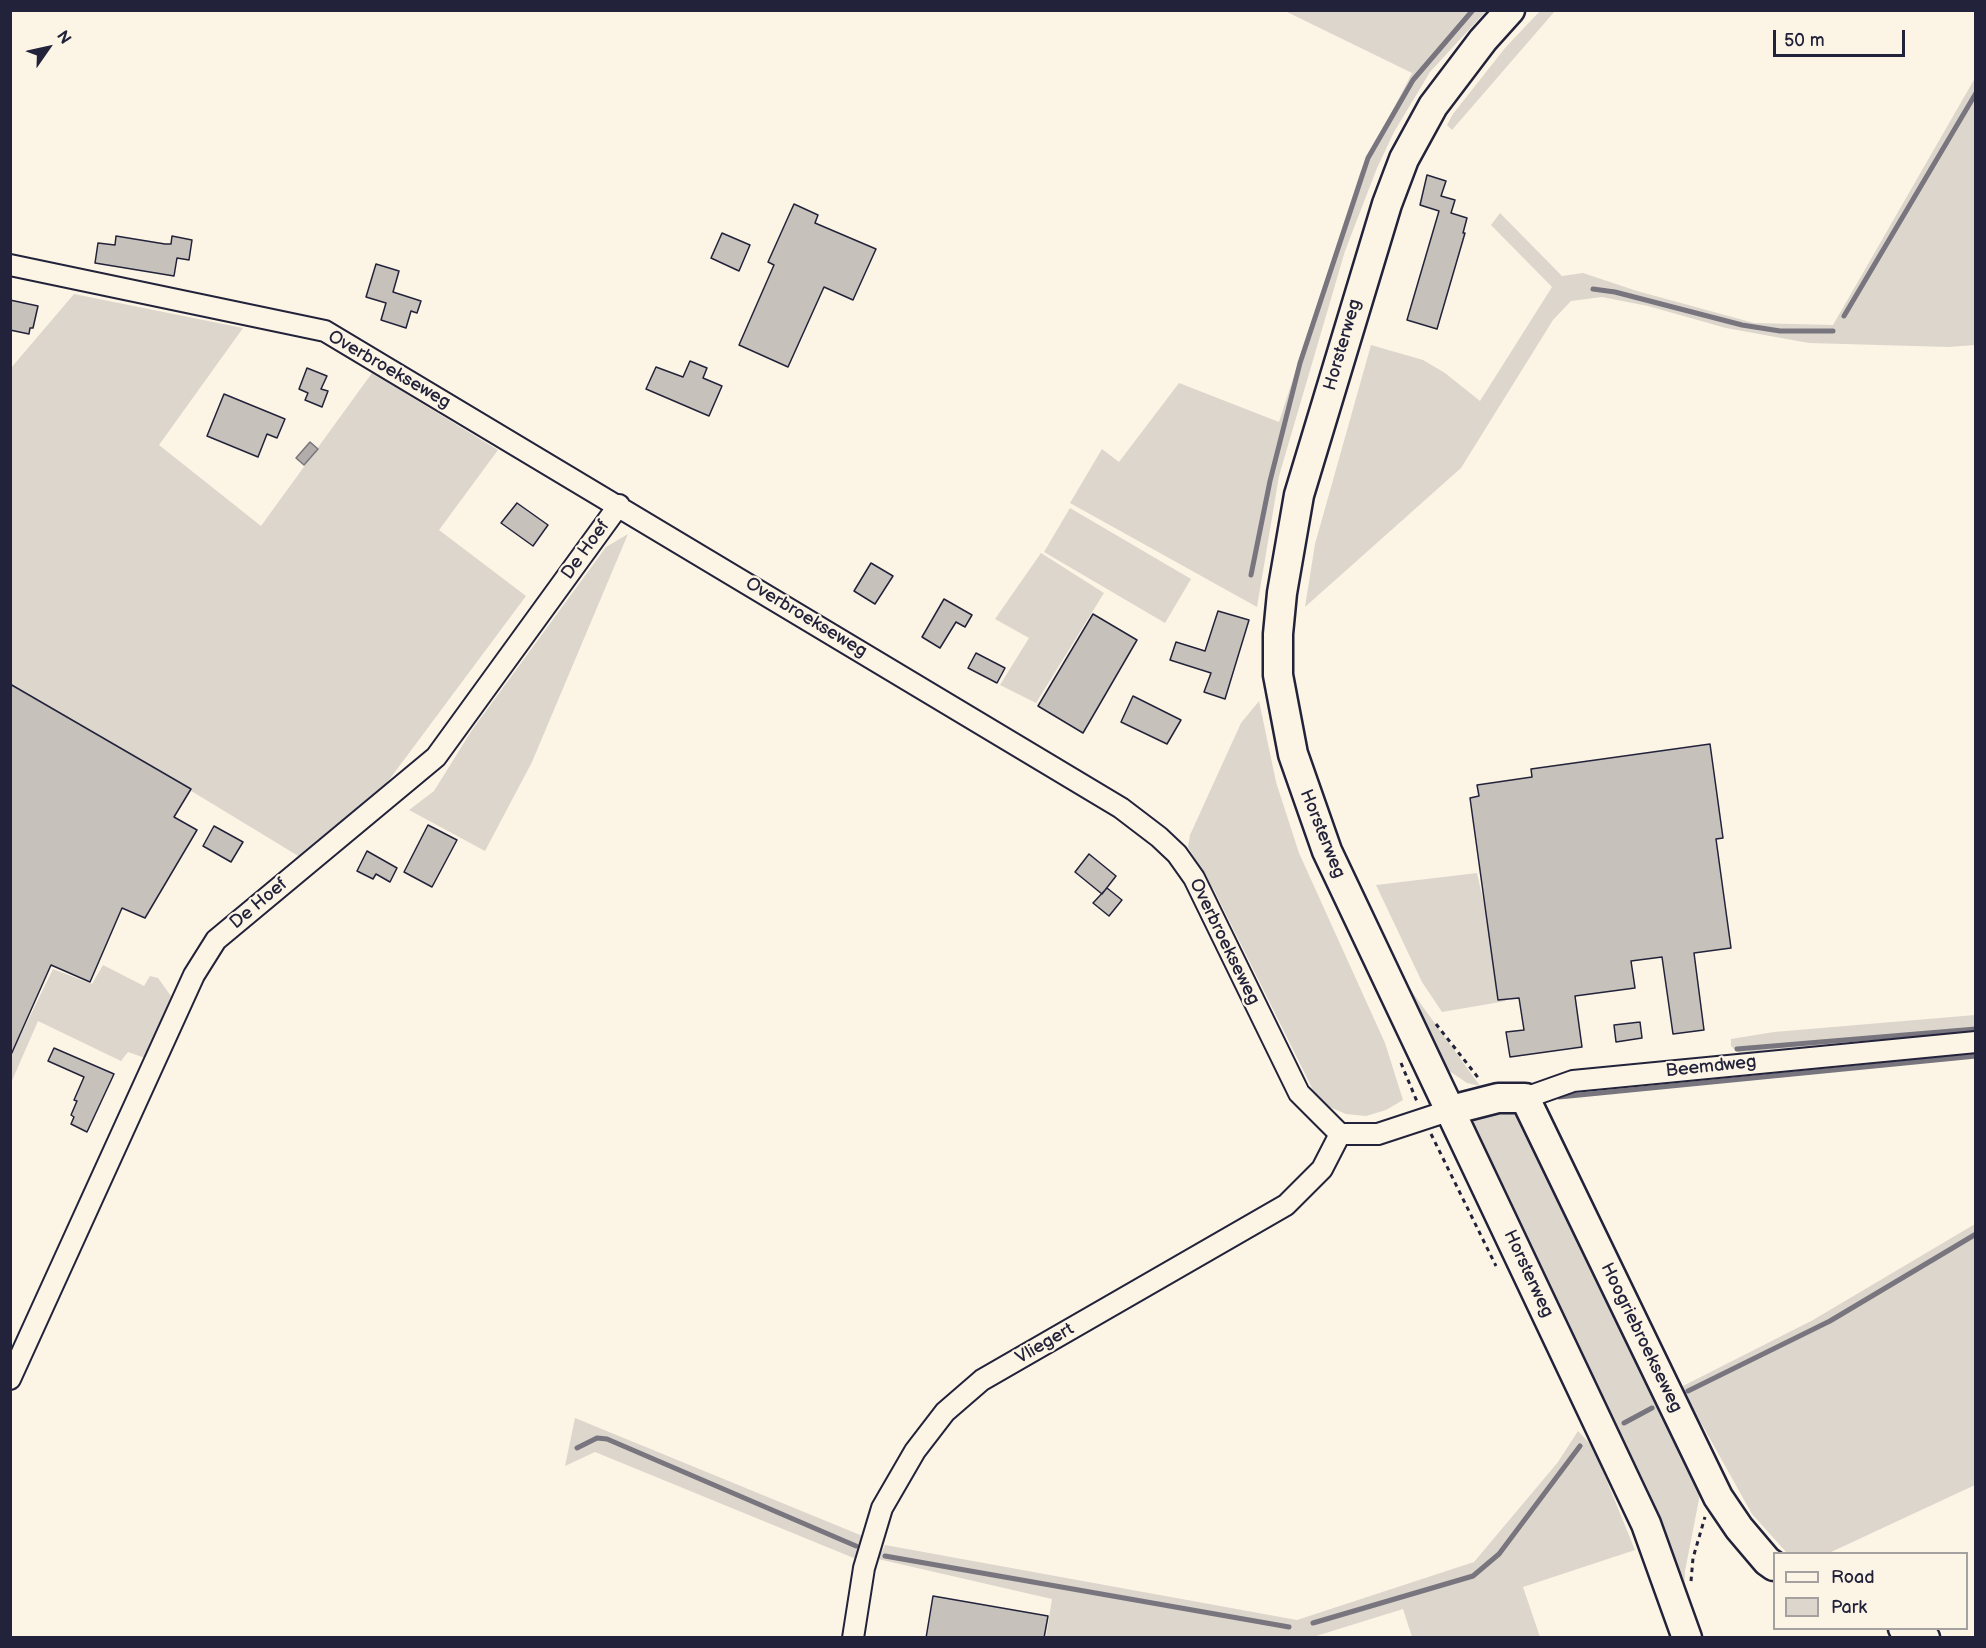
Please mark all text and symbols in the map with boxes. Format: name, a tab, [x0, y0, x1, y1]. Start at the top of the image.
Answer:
north arrow	[18, 18, 78, 78]
scale bar	[1776, 18, 1908, 56]
text: N	[52, 27, 75, 48]
text: 50 m	[1784, 30, 1825, 51]
street label: Horsterweg	[1320, 297, 1366, 393]
street label: Overbroekseweg	[324, 326, 454, 414]
street label: De Hoef	[557, 516, 615, 584]
street label: Overbroekseweg	[741, 573, 871, 663]
street label: Horsterweg	[1294, 786, 1350, 882]
street label: De Hoef	[226, 874, 292, 934]
street label: Overbroekseweg	[1184, 875, 1264, 1009]
street label: Beemdweg	[1665, 1051, 1757, 1083]
street label: Horsterweg	[1498, 1227, 1558, 1321]
street label: Hoogriebroekseweg	[1595, 1260, 1687, 1416]
street label: Vliegert	[1012, 1319, 1078, 1369]
legend	[1773, 1552, 1968, 1630]
text: Road	[1831, 1567, 1875, 1588]
text: Park	[1831, 1597, 1867, 1618]

